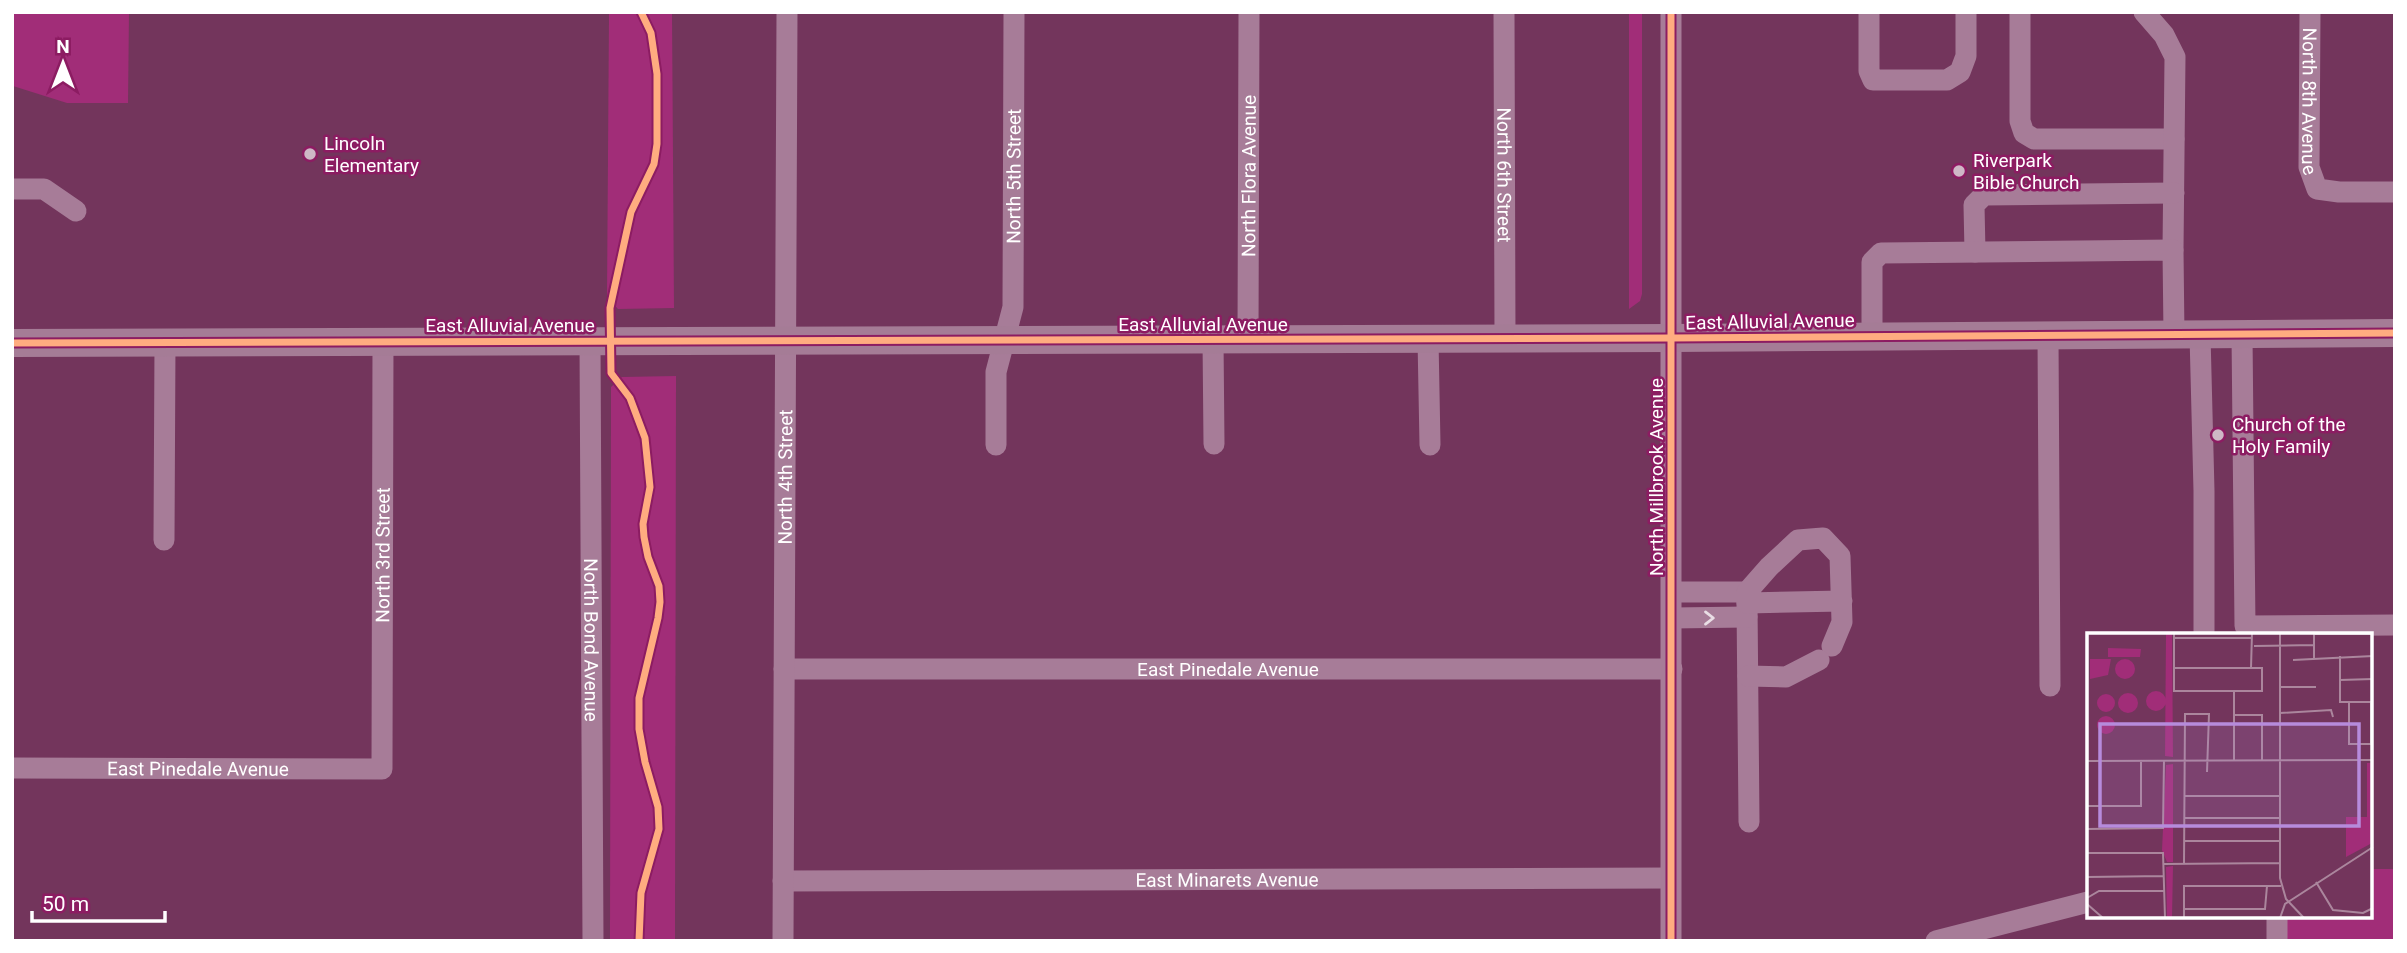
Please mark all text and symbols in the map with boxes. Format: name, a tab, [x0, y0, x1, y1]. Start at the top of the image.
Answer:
street label: North 8th Avenue	[2297, 27, 2322, 178]
north arrow	[28, 28, 98, 98]
text: N	[56, 35, 70, 58]
street label: North Flora Avenue	[1237, 95, 1261, 257]
street label: North 6th Street	[1492, 107, 1516, 243]
street label: North 5th Street	[1002, 109, 1026, 244]
place label: Lincoln Elementary	[324, 132, 419, 177]
marker: Lincoln Elementary	[302, 146, 318, 162]
place label: Riverpark Bible Church	[1973, 149, 2080, 194]
marker: Riverpark Bible Church	[1951, 163, 1967, 179]
street label: East Alluvial Avenue	[1685, 309, 1855, 334]
street label: East Alluvial Avenue	[1118, 313, 1288, 336]
street label: East Alluvial Avenue	[425, 314, 595, 337]
street label: North Millbrook Avenue	[1645, 378, 1668, 576]
street label: North 4th Street	[774, 409, 797, 545]
place label: Church of the Holy Family	[2232, 413, 2346, 458]
marker: Church of the Holy Family	[2210, 427, 2226, 443]
street label: North 3rd Street	[371, 487, 395, 623]
street label: North Bond Avenue	[579, 558, 603, 722]
one-way arrow	[1704, 610, 1715, 625]
inset map	[2087, 633, 2372, 918]
street label: East Pinedale Avenue	[1137, 658, 1319, 681]
street label: East Pinedale Avenue	[107, 757, 289, 781]
street label: East Minarets Avenue	[1135, 868, 1319, 892]
scale bar	[32, 880, 164, 924]
text: 50 m	[42, 892, 89, 916]

